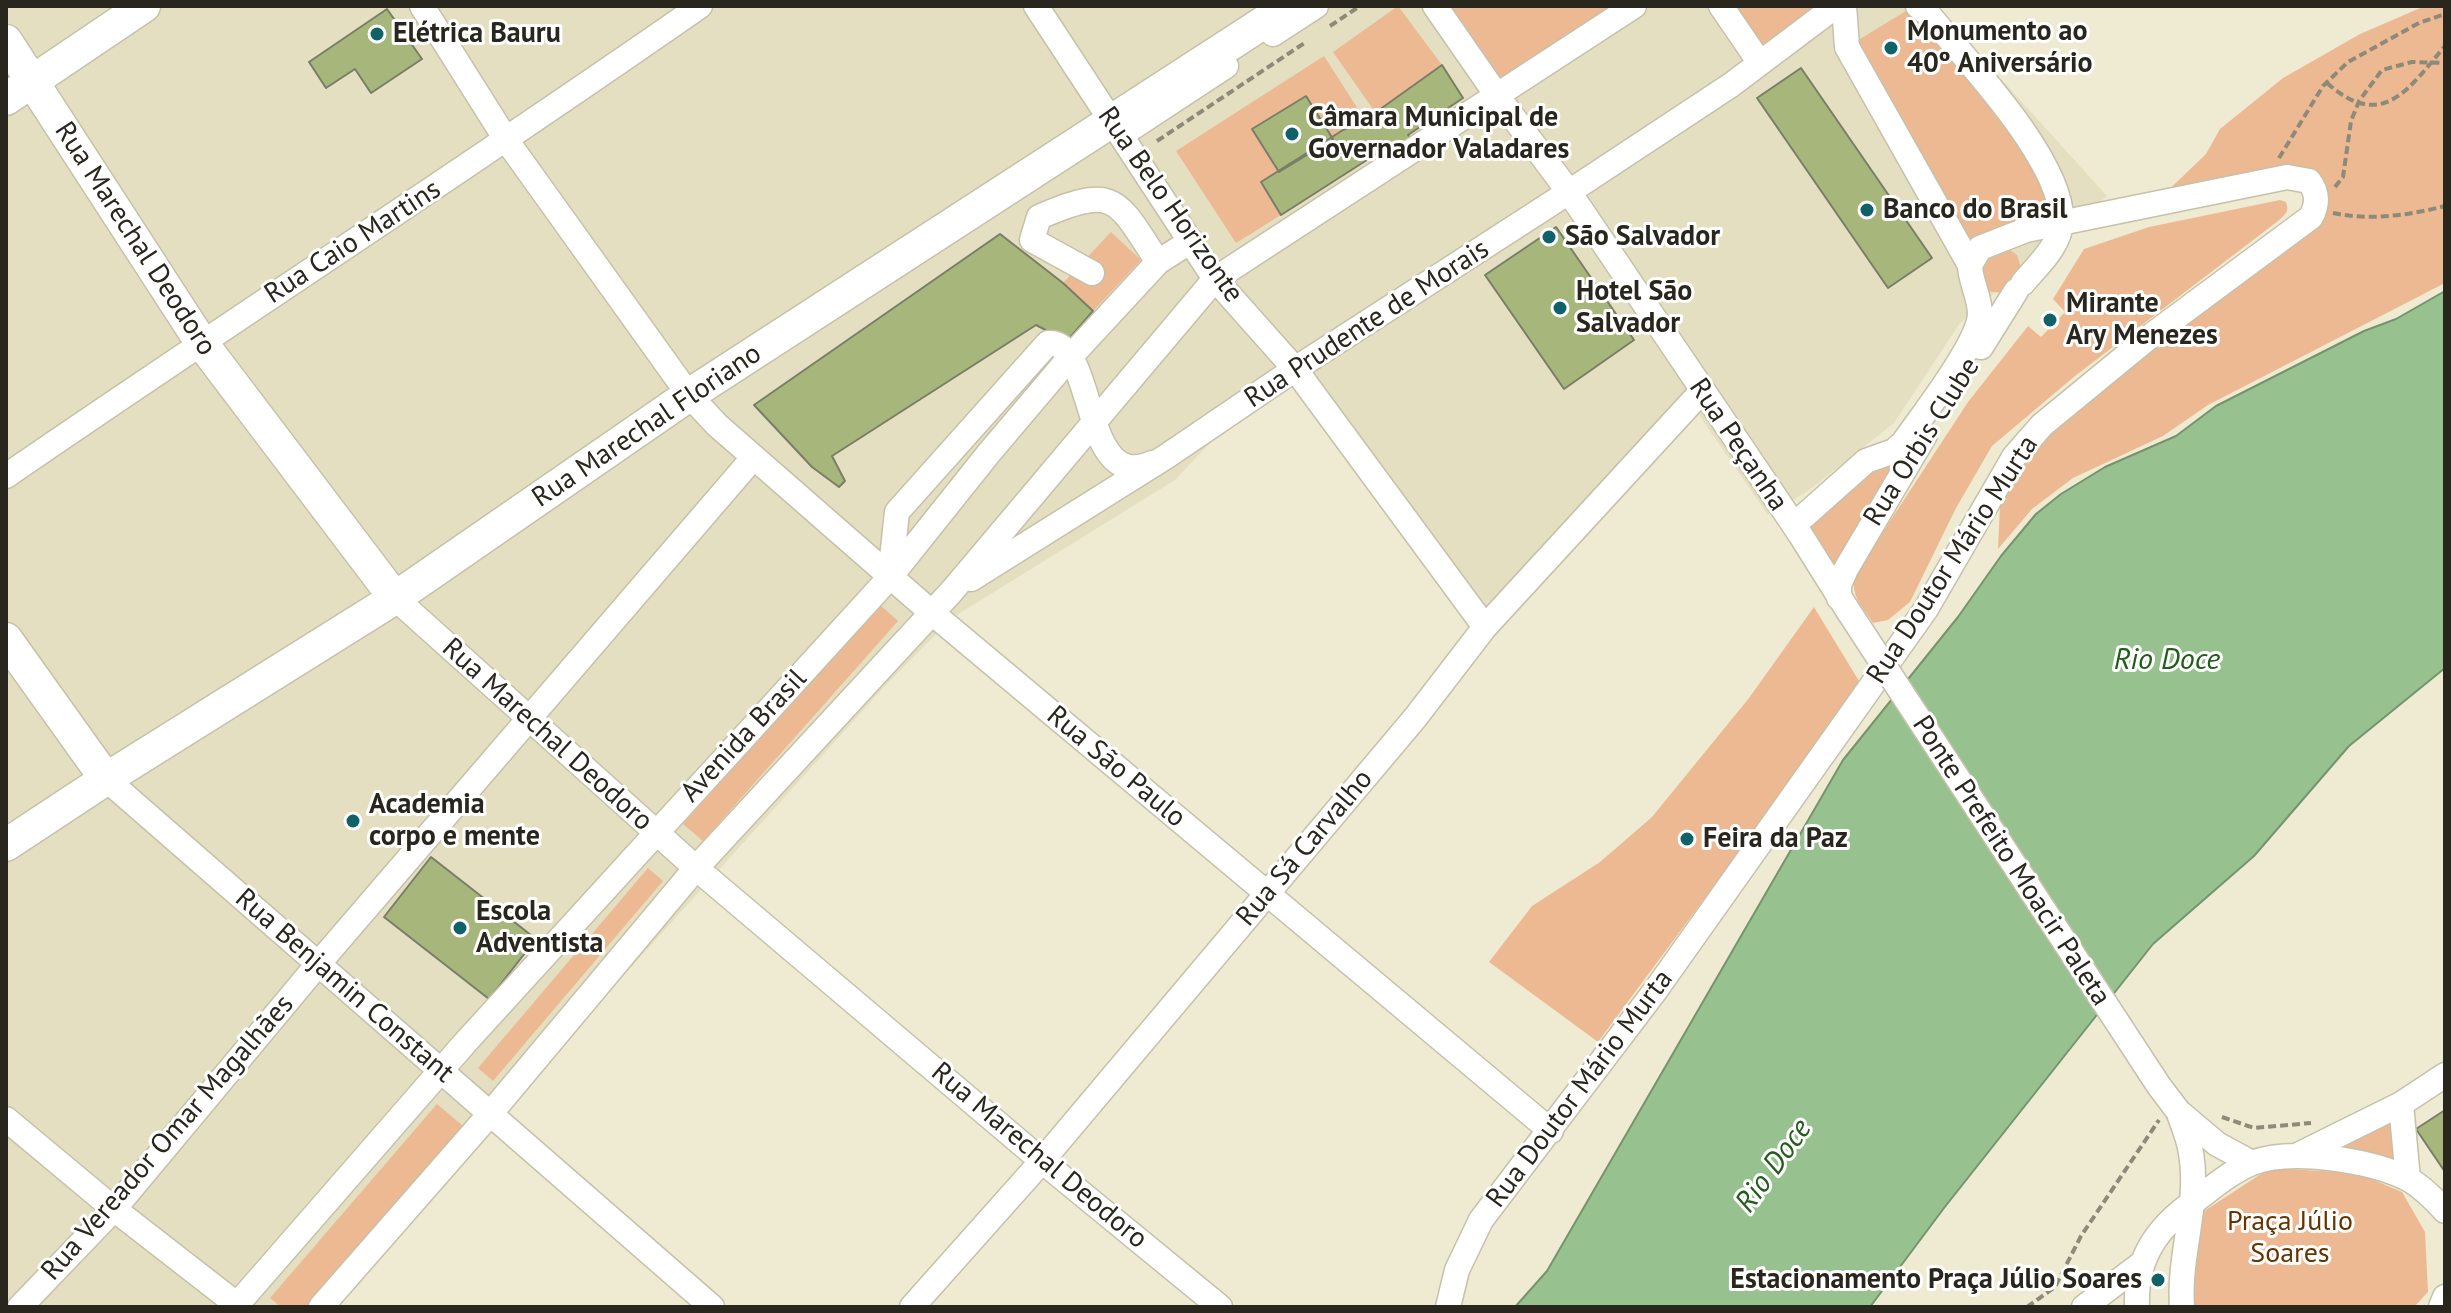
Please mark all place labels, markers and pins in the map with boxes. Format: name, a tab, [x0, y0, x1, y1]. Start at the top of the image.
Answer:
place label: Monumento ao 40º Aniversário	[1907, 15, 2093, 81]
place label: Elétrica Bauru	[393, 17, 561, 51]
marker: Elétrica Bauru	[368, 25, 386, 43]
marker: Monumento ao 40º Aniversário	[1882, 39, 1900, 57]
place label: Câmara Municipal de Governador Valadares	[1308, 101, 1569, 167]
marker: Câmara Municipal de Governador Valadares	[1283, 125, 1301, 143]
place label: Banco do Brasil	[1883, 193, 2068, 227]
marker: Banco do Brasil	[1858, 201, 1876, 219]
place label: São Salvador	[1565, 220, 1720, 254]
marker: São Salvador	[1540, 228, 1558, 246]
place label: Hotel São Salvador	[1576, 275, 1692, 341]
place label: Mirante Ary Menezes	[2066, 287, 2218, 353]
marker: Hotel São Salvador	[1551, 299, 1569, 317]
marker: Mirante Ary Menezes	[2041, 311, 2059, 329]
place label: Academia corpo e mente	[369, 788, 540, 854]
marker: Academia corpo e mente	[344, 812, 362, 830]
place label: Feira da Paz	[1703, 822, 1848, 856]
marker: Feira da Paz	[1678, 830, 1696, 848]
place label: Escola Adventista	[476, 895, 603, 961]
marker: Escola Adventista	[451, 919, 469, 937]
place label: Estacionamento Praça Júlio Soares	[1730, 1263, 2142, 1297]
marker: Estacionamento Praça Júlio Soares	[2149, 1271, 2167, 1289]

